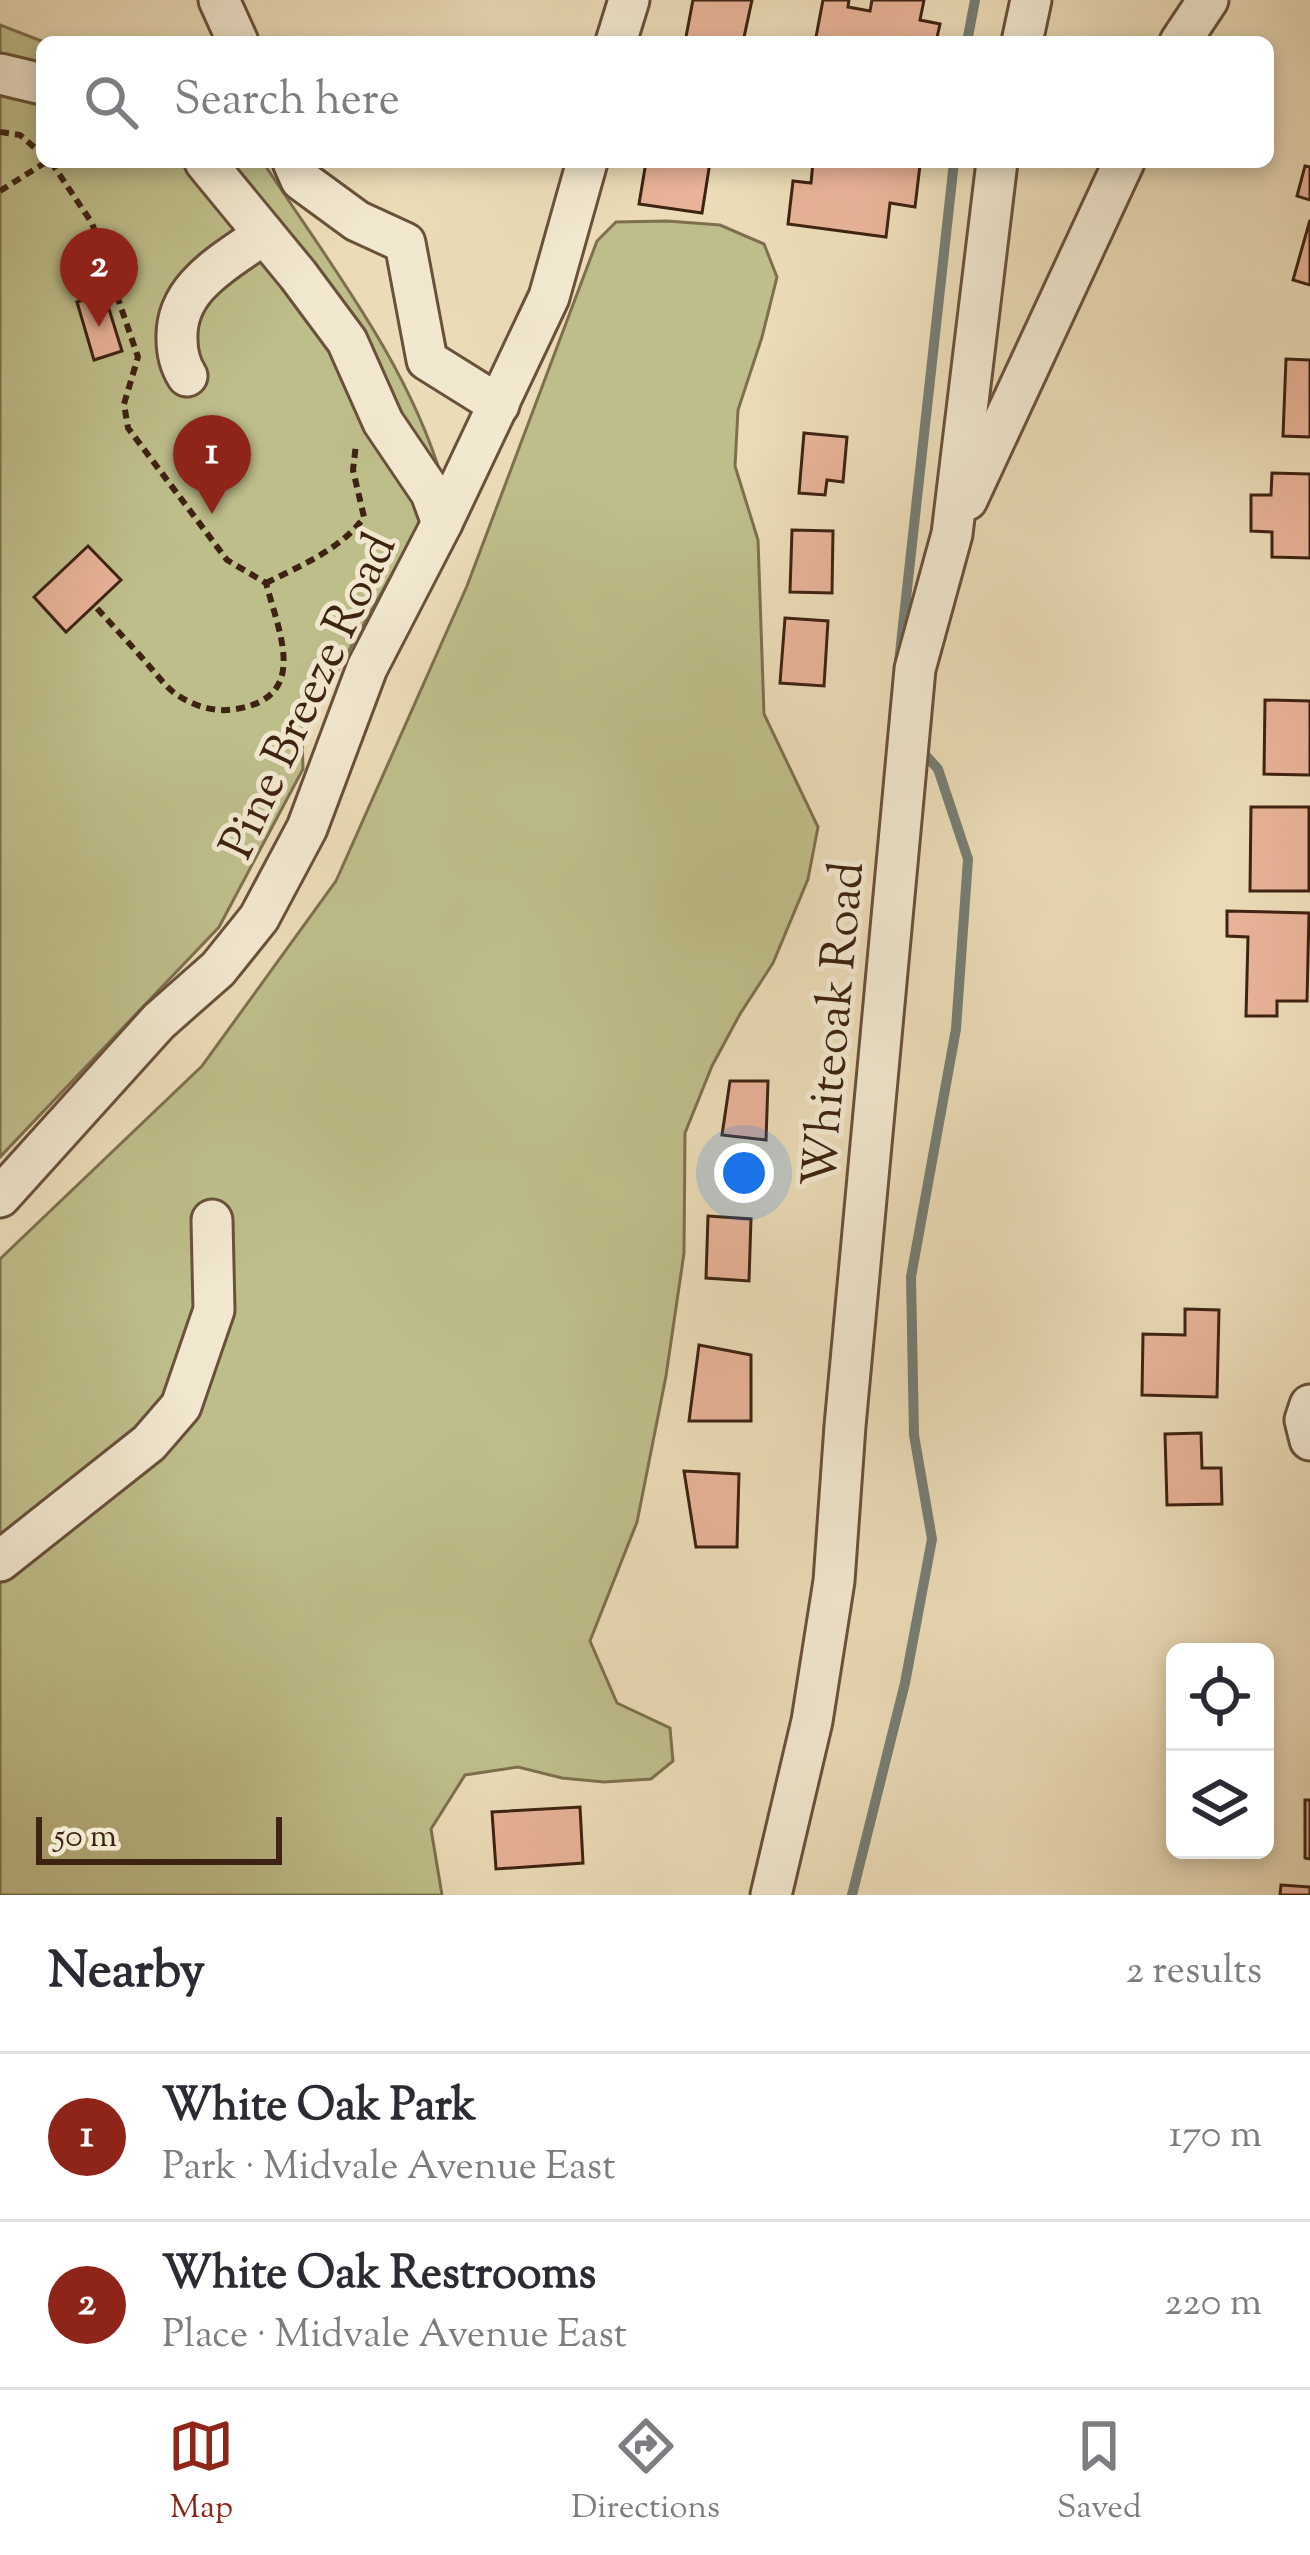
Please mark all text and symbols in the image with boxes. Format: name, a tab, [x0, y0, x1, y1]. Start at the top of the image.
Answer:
search box	[36, 36, 1274, 168]
icon: search	[78, 69, 144, 135]
text: Search here	[174, 70, 400, 135]
pin: 2	[60, 228, 138, 327]
pin: 1	[173, 415, 251, 514]
street label: Pine Breeze Road	[205, 523, 417, 871]
street label: Whiteoak Road	[788, 859, 885, 1190]
your location	[714, 1143, 774, 1203]
map controls	[1166, 1643, 1274, 1859]
button: locate	[1166, 1643, 1274, 1751]
button: layers	[1166, 1751, 1274, 1859]
scale bar	[36, 1811, 282, 1864]
text: 50 m	[54, 1814, 117, 1862]
text: Nearby	[48, 1937, 205, 2010]
text: 2 results	[1126, 1945, 1262, 2001]
text: White Oak Park	[162, 2076, 476, 2141]
text: 1	[80, 2109, 94, 2165]
text: 170 m	[1169, 2109, 1262, 2165]
text: Park · Midvale Avenue East	[162, 2141, 616, 2197]
text: White Oak Restrooms	[162, 2244, 596, 2309]
text: 2	[78, 2277, 96, 2333]
text: 220 m	[1164, 2277, 1262, 2333]
text: Place · Midvale Avenue East	[162, 2309, 627, 2365]
tab: Map	[168, 2413, 234, 2533]
tab: Directions	[571, 2413, 720, 2533]
tab: Saved	[1057, 2413, 1142, 2533]

